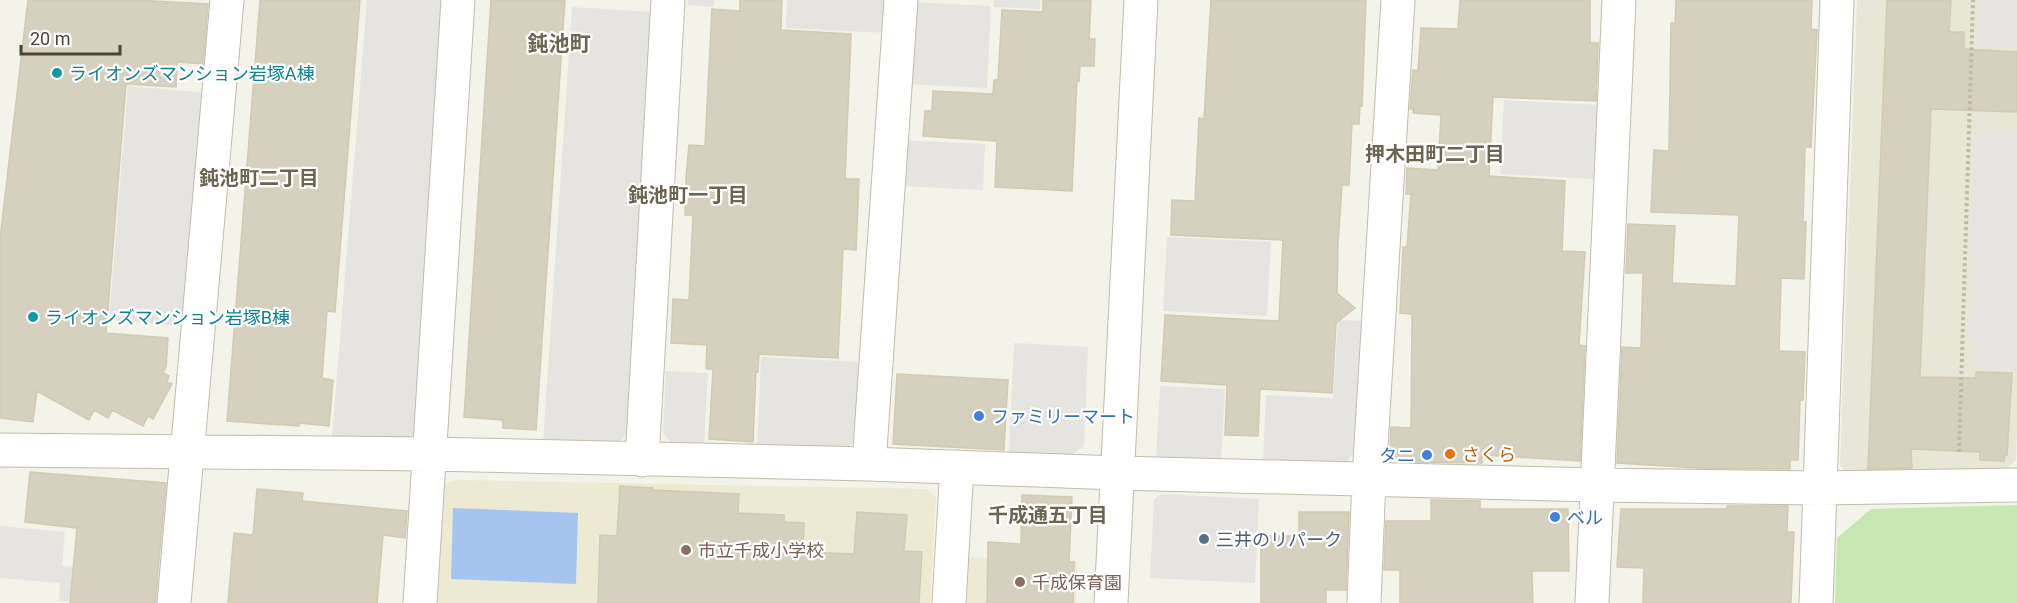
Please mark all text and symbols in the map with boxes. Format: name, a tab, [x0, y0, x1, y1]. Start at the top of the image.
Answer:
scale bar	[21, 18, 120, 56]
text: 20 m	[30, 28, 70, 49]
district label: 鈍池町	[528, 32, 591, 56]
place label: ライオンズマンション岩塚A棟	[69, 63, 314, 84]
marker: ライオンズマンション岩塚A棟	[50, 66, 64, 80]
district label: 押木田町二丁目	[1365, 142, 1505, 166]
district label: 鈍池町二丁目	[199, 166, 319, 190]
district label: 鈍池町一丁目	[628, 183, 748, 207]
place label: ライオンズマンション岩塚B棟	[45, 307, 290, 328]
marker: ライオンズマンション岩塚B棟	[26, 310, 40, 324]
place label: ファミリーマート	[991, 406, 1135, 427]
marker: ファミリーマート	[972, 409, 986, 423]
place label: さくら	[1462, 444, 1516, 465]
place label: タニ	[1379, 445, 1415, 466]
marker: さくら	[1443, 447, 1457, 461]
marker: タニ	[1420, 448, 1434, 462]
district label: 千成通五丁目	[988, 503, 1108, 527]
place label: ベル	[1567, 507, 1603, 528]
marker: ベル	[1548, 510, 1562, 524]
place label: 三井のリパーク	[1216, 529, 1342, 550]
marker: 三井のリパーク	[1197, 532, 1211, 546]
place label: 市立千成小学校	[698, 540, 824, 561]
marker: 市立千成小学校	[679, 543, 693, 557]
place label: 千成保育園	[1032, 572, 1122, 593]
marker: 千成保育園	[1013, 575, 1027, 589]

